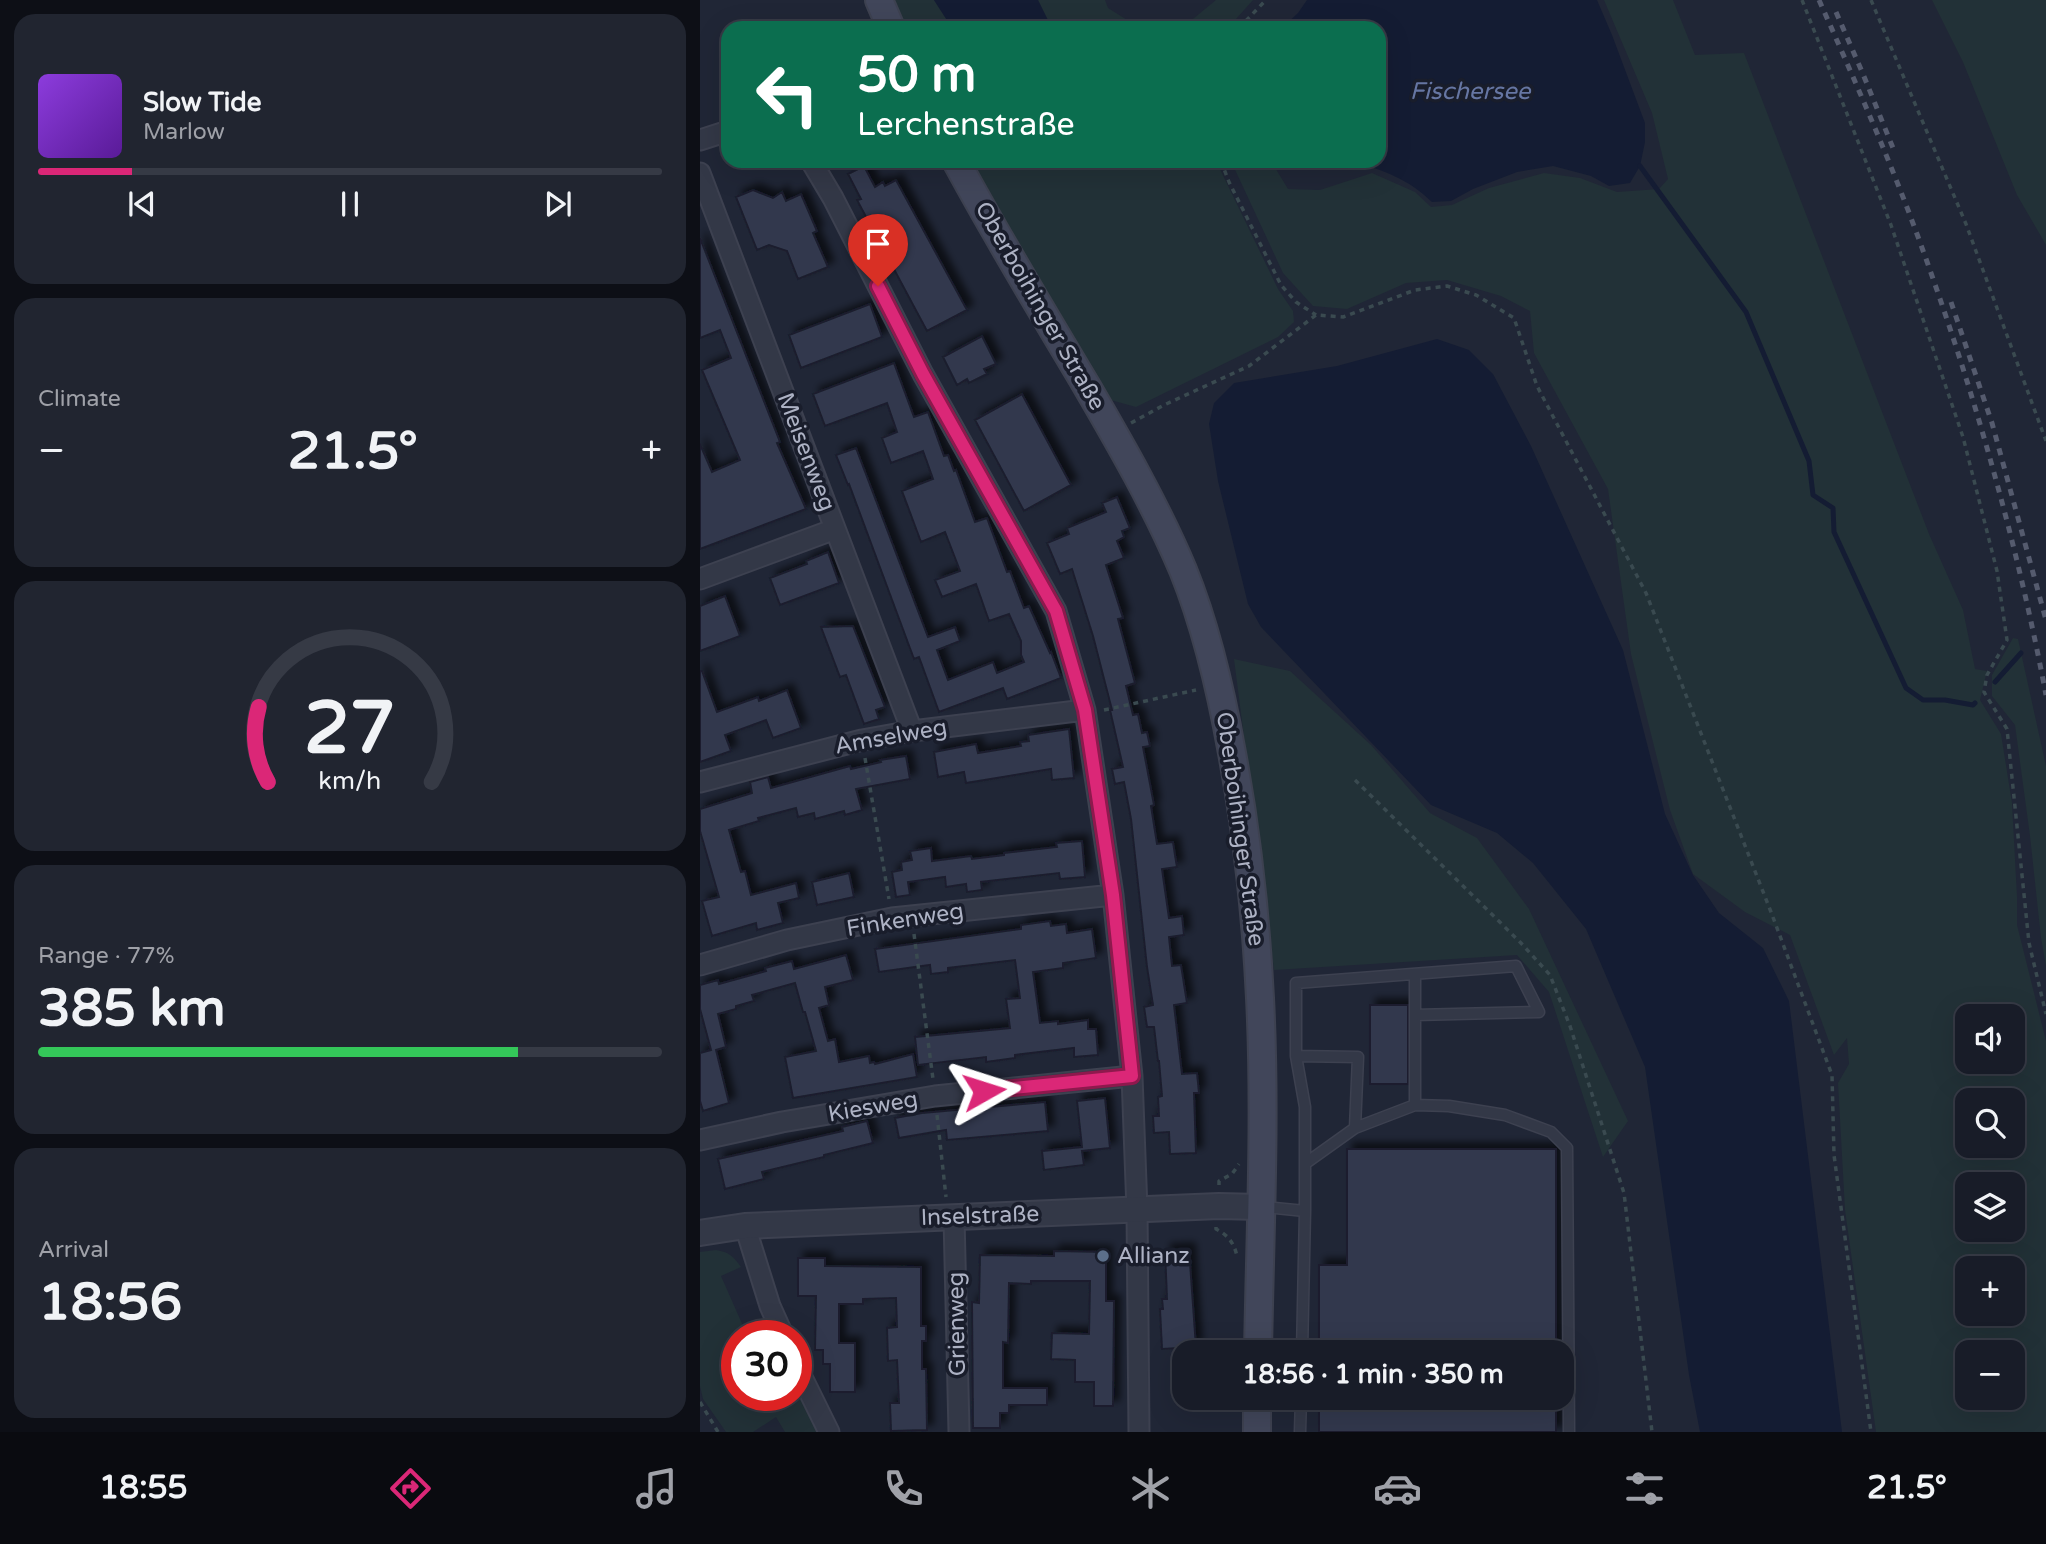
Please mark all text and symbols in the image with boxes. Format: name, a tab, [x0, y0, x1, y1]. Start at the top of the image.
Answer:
text: 50 m	[857, 46, 976, 105]
icon: left	[742, 49, 833, 140]
water label: Fischersee	[1410, 77, 1532, 106]
text: Slow Tide	[143, 87, 261, 118]
text: Lerchenstraße	[857, 106, 1075, 144]
text: Marlow	[143, 118, 225, 146]
icon: previous	[123, 185, 161, 223]
icon: pause	[331, 185, 369, 223]
icon: next	[539, 185, 577, 223]
street label: Oberboihinger Straße	[969, 197, 1111, 415]
pin	[848, 214, 908, 286]
icon: arrive	[859, 225, 897, 263]
text: Climate	[38, 385, 121, 413]
street label: Meisenweg	[771, 389, 841, 515]
text: 21.5°	[288, 420, 418, 483]
text: −	[38, 428, 65, 474]
text: +	[641, 428, 662, 474]
text: 27	[304, 685, 396, 773]
street label: Oberboihinger Straße	[1210, 710, 1270, 948]
street label: Amselweg	[833, 713, 949, 761]
text: km/h	[319, 766, 381, 796]
street label: Finkenweg	[844, 897, 966, 943]
text: Range · 77%	[38, 942, 174, 970]
text: 385 km	[38, 977, 226, 1040]
map controls	[1955, 1004, 2025, 1410]
button: sound	[1955, 1004, 2025, 1074]
position arrow	[947, 1054, 1021, 1128]
street label: Kiesweg	[826, 1085, 920, 1129]
button: search	[1955, 1088, 2025, 1158]
button: layers	[1955, 1172, 2025, 1242]
street label: Inselstraße	[920, 1200, 1040, 1232]
text: Arrival	[38, 1236, 109, 1264]
place label: Allianz	[1117, 1242, 1190, 1270]
marker: Allianz	[1095, 1248, 1111, 1264]
button: +	[1955, 1256, 2025, 1326]
text: 18:56	[38, 1271, 182, 1334]
street label: Grienweg	[942, 1272, 972, 1376]
speed limit sign: 30	[721, 1320, 812, 1411]
button: −	[1955, 1340, 2025, 1410]
text: 18:56 · 1 min · 350 m	[1242, 1359, 1504, 1390]
icon: directions	[386, 1464, 435, 1513]
icon: music	[632, 1464, 681, 1513]
icon: phone	[879, 1464, 928, 1513]
icon: climate	[1126, 1464, 1175, 1513]
icon: car	[1373, 1464, 1422, 1513]
icon: filters	[1620, 1464, 1669, 1513]
text: 18:55	[99, 1469, 188, 1507]
text: 21.5°	[1867, 1469, 1947, 1507]

